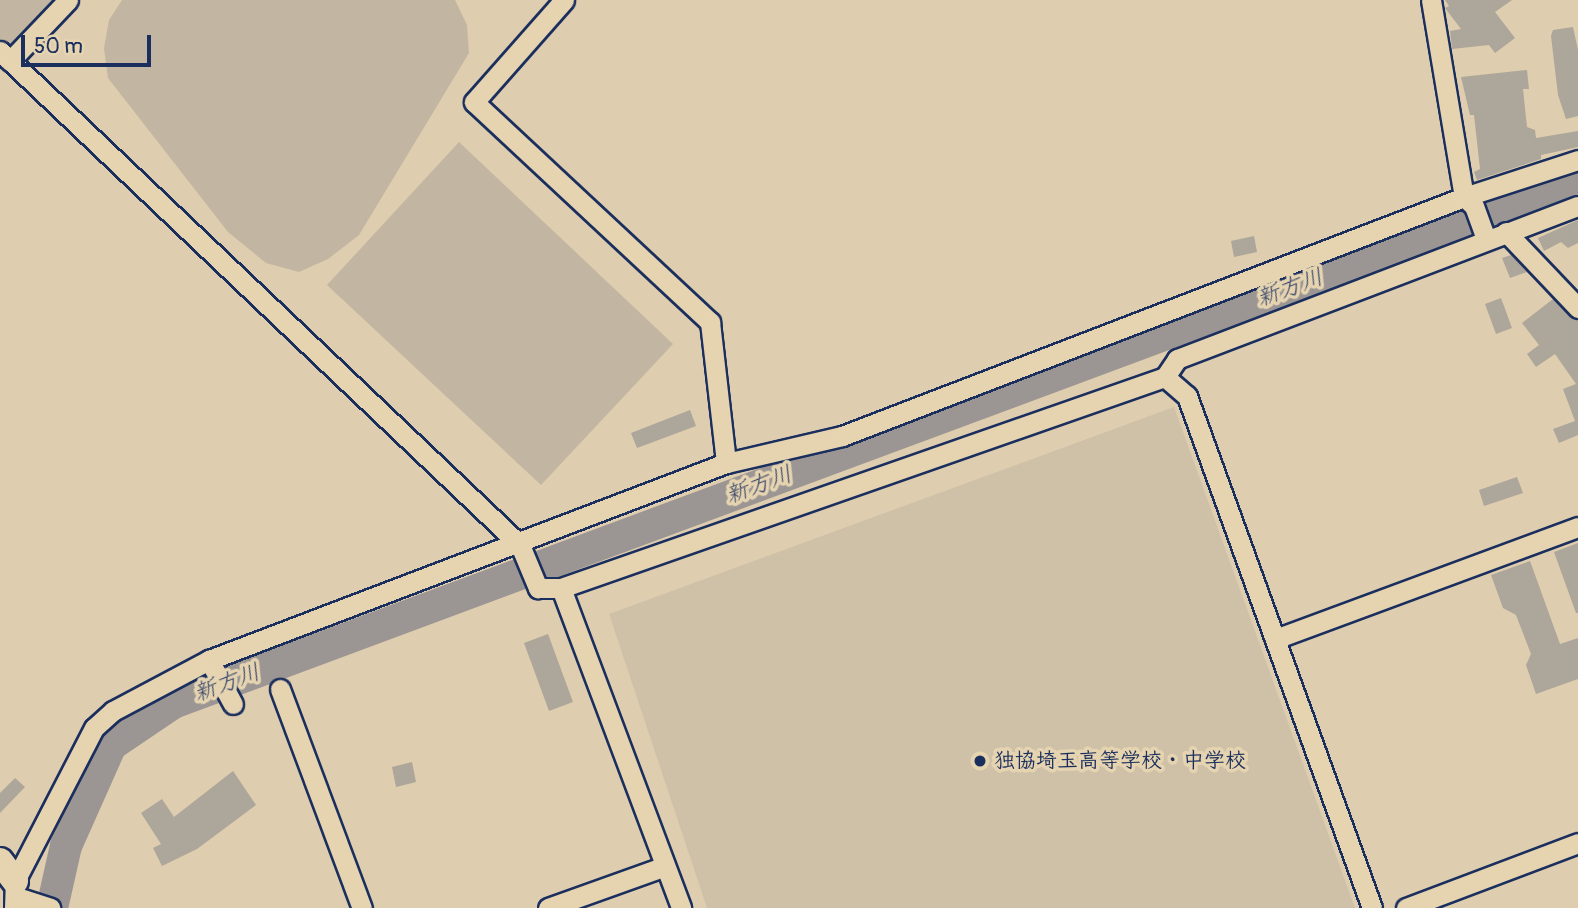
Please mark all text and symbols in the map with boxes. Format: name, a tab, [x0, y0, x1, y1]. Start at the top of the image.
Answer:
scale bar	[24, 21, 154, 65]
text: 50 m	[34, 33, 83, 60]
water label: 新方川	[1253, 263, 1327, 313]
water label: 新方川	[722, 460, 796, 510]
water label: 新方川	[190, 658, 264, 708]
place label: 独協埼玉高等学校・中学校	[994, 748, 1246, 774]
marker: 独協埼玉高等学校・中学校	[972, 753, 988, 769]

